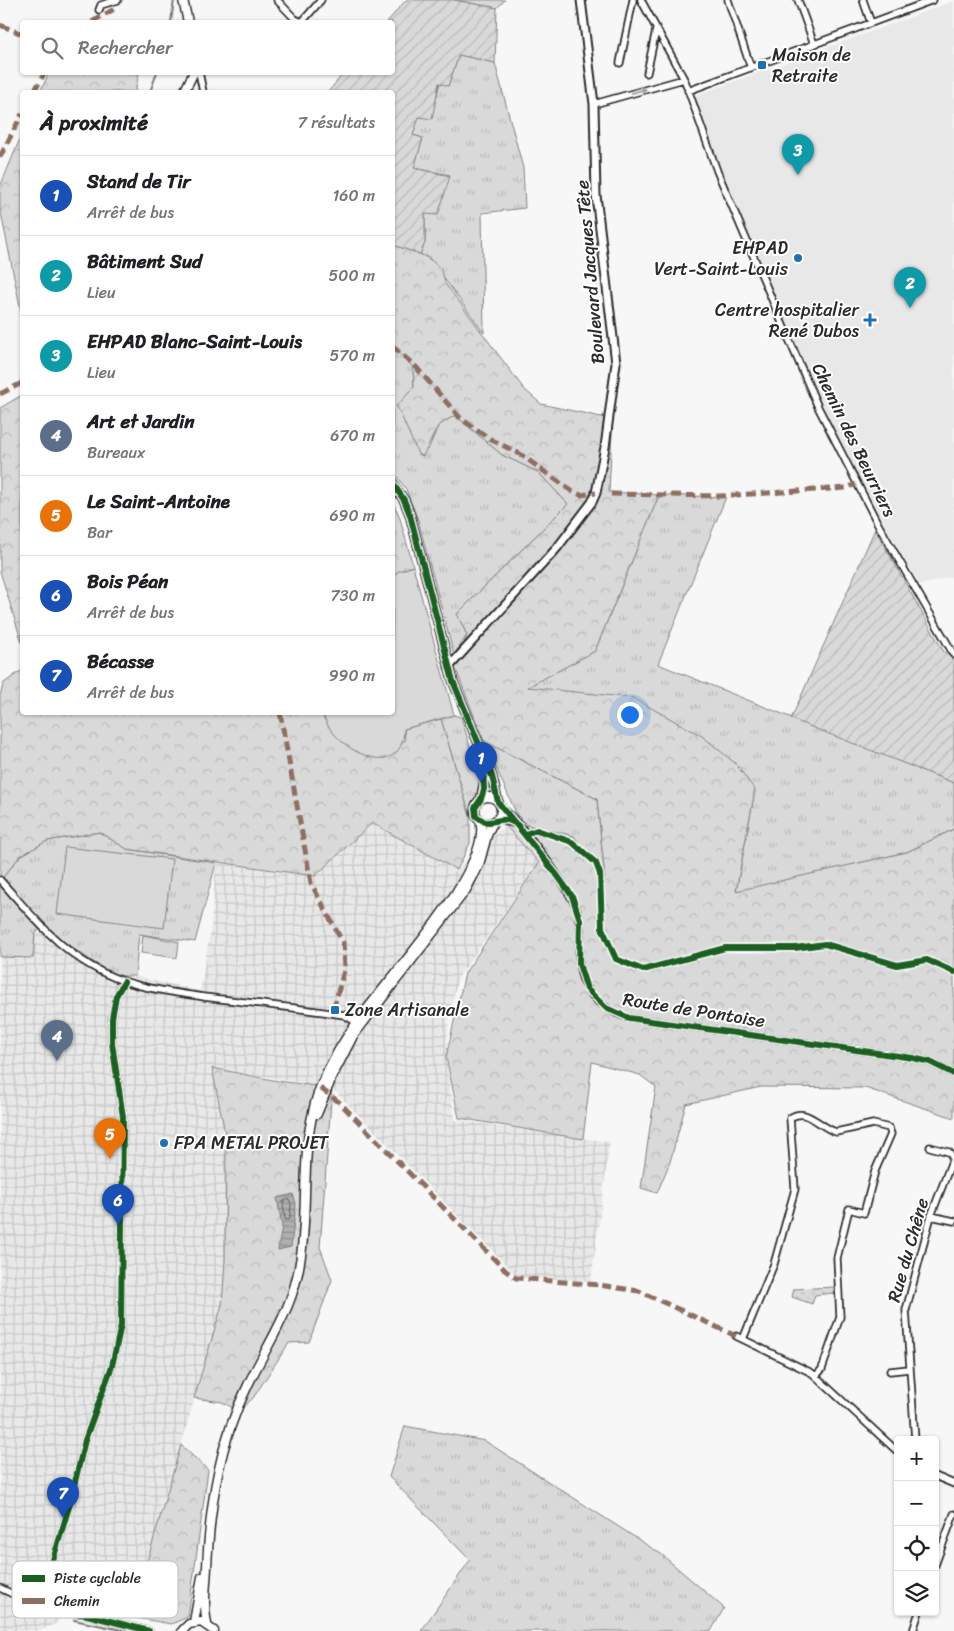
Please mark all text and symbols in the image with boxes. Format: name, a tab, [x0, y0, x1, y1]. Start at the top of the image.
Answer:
search box	[20, 20, 395, 75]
text: Rechercher	[78, 31, 173, 64]
icon: search	[38, 34, 66, 62]
place label: Maison de Retraite	[772, 39, 851, 92]
marker: Maison de Retraite	[756, 59, 768, 71]
one-way arrow	[631, 86, 647, 96]
text: À proximité	[40, 104, 148, 142]
text: 7 résultats	[298, 108, 375, 137]
pin: 3	[782, 134, 814, 175]
text: Stand de Tir	[87, 165, 190, 198]
street label: Boulevard Jacques Tête	[566, 179, 614, 365]
text: 1	[53, 181, 59, 210]
text: 160 m	[332, 181, 375, 210]
text: Arrêt de bus	[87, 198, 174, 227]
place label: EHPAD Vert-Saint-Louis	[654, 232, 789, 285]
text: Bâtiment Sud	[87, 245, 202, 278]
marker: EHPAD Vert-Saint-Louis	[792, 252, 804, 264]
text: 2	[51, 261, 61, 290]
text: 500 m	[329, 261, 375, 290]
pin: 2	[894, 267, 926, 308]
text: Lieu	[87, 278, 116, 307]
place label: Centre hospitalier René Dubos	[715, 294, 861, 347]
marker: Centre hospitalier René Dubos	[863, 313, 877, 327]
text: EHPAD Blanc-Saint-Louis	[87, 325, 302, 358]
text: 3	[52, 341, 60, 370]
text: 570 m	[330, 341, 375, 370]
street label: Chemin des Beurriers	[803, 357, 906, 523]
text: Lieu	[87, 358, 116, 387]
text: Art et Jardin	[87, 405, 195, 438]
text: 4	[51, 421, 61, 450]
text: 670 m	[330, 421, 375, 450]
text: Bureaux	[87, 438, 145, 467]
text: Le Saint-Antoine	[87, 485, 230, 518]
text: 5	[51, 501, 61, 530]
text: 690 m	[330, 501, 375, 530]
text: Bar	[87, 518, 112, 547]
text: Bois Péan	[87, 565, 168, 598]
text: 6	[51, 581, 61, 610]
text: 730 m	[331, 581, 375, 610]
text: Arrêt de bus	[87, 598, 174, 627]
text: Bécasse	[87, 645, 154, 678]
text: 7	[51, 661, 61, 690]
text: 990 m	[329, 661, 375, 690]
text: Arrêt de bus	[87, 678, 174, 707]
your location	[617, 702, 643, 728]
pin: 1	[465, 742, 497, 783]
street label: Route de Pontoise	[621, 983, 767, 1037]
place label: Zone Artisanale	[345, 994, 469, 1026]
marker: Zone Artisanale	[329, 1004, 341, 1016]
pin: 4	[41, 1020, 73, 1061]
pin: 5	[94, 1118, 126, 1159]
place label: FPA METAL PROJET	[174, 1127, 329, 1159]
marker: FPA METAL PROJET	[158, 1137, 170, 1149]
pin: 6	[102, 1184, 134, 1225]
street label: Rue du Chêne	[878, 1194, 938, 1306]
map controls	[894, 1436, 939, 1616]
button: +	[894, 1436, 939, 1481]
pin: 7	[47, 1477, 79, 1518]
button: −	[894, 1481, 939, 1526]
button: locate	[894, 1526, 939, 1571]
legend	[12, 1561, 178, 1618]
text: Piste cyclable	[54, 1566, 141, 1591]
button: layers	[894, 1571, 939, 1616]
text: Chemin	[54, 1589, 100, 1614]

